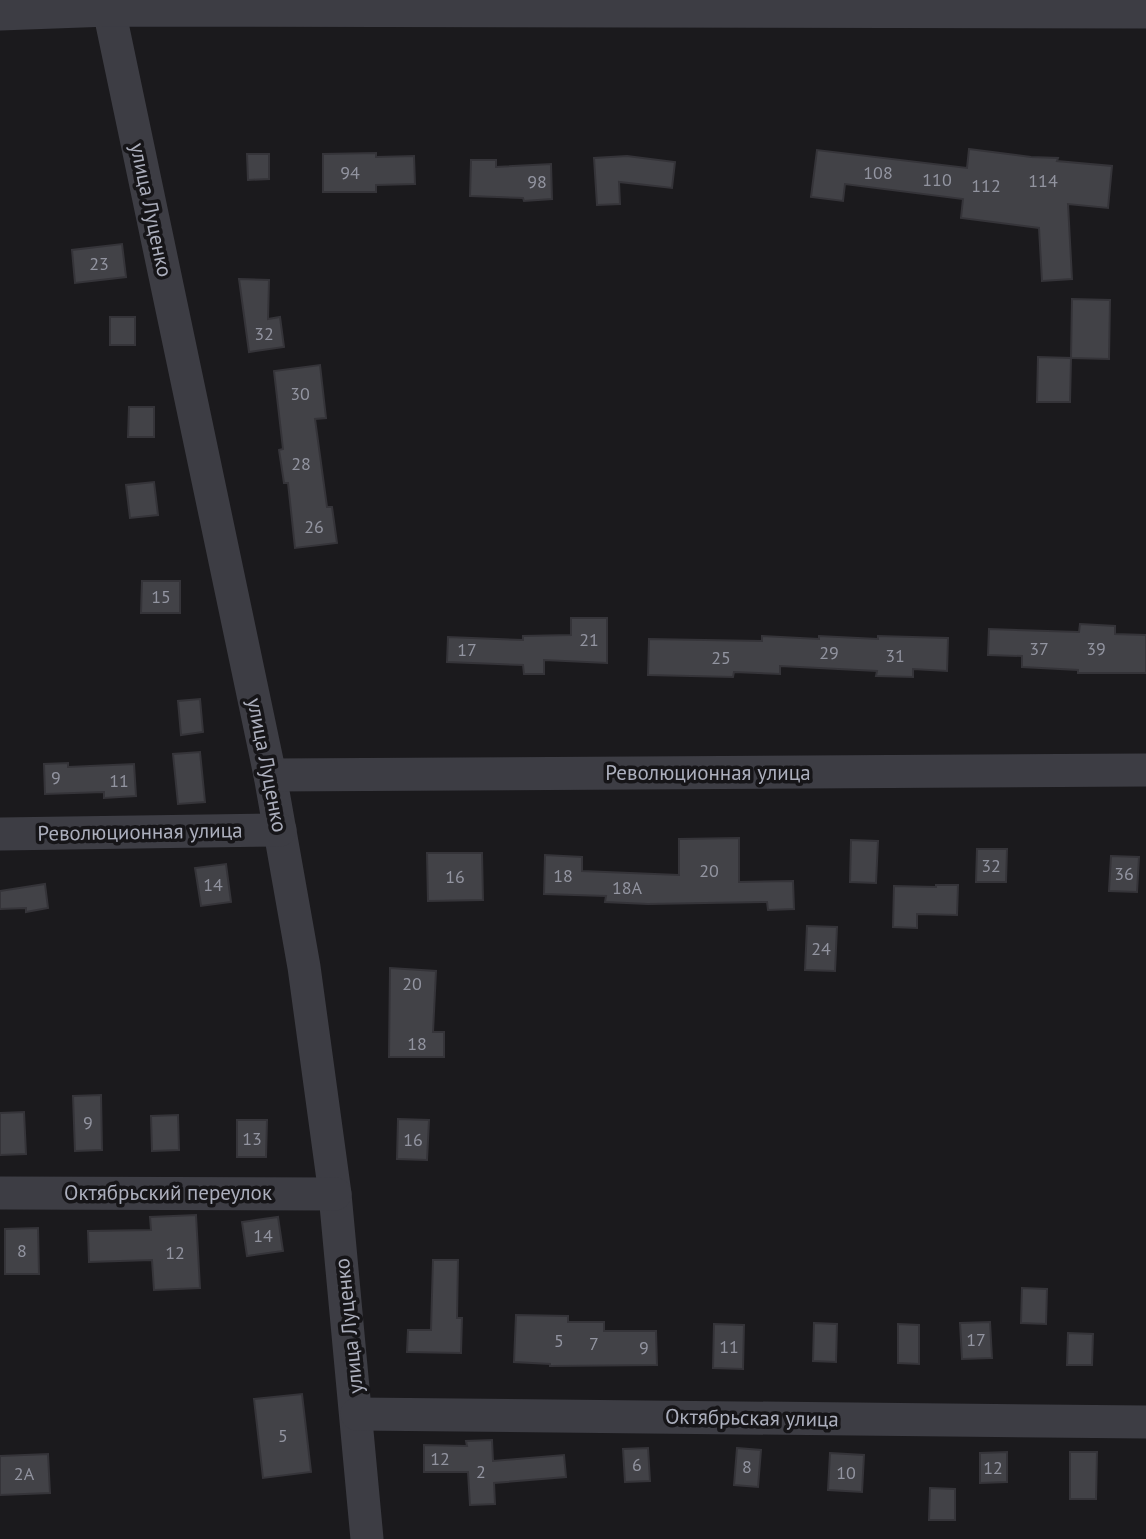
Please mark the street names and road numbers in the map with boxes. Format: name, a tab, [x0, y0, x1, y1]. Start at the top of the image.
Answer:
street label: улица Луценко	[124, 140, 179, 279]
street label: улица Луценко	[241, 695, 294, 834]
street label: Революционная улица	[605, 759, 811, 786]
street label: Революционная улица	[37, 816, 243, 847]
street label: Октябрьский переулок	[64, 1179, 272, 1206]
street label: улица Луценко	[328, 1257, 369, 1395]
street label: Октябрьская улица	[665, 1402, 839, 1433]

